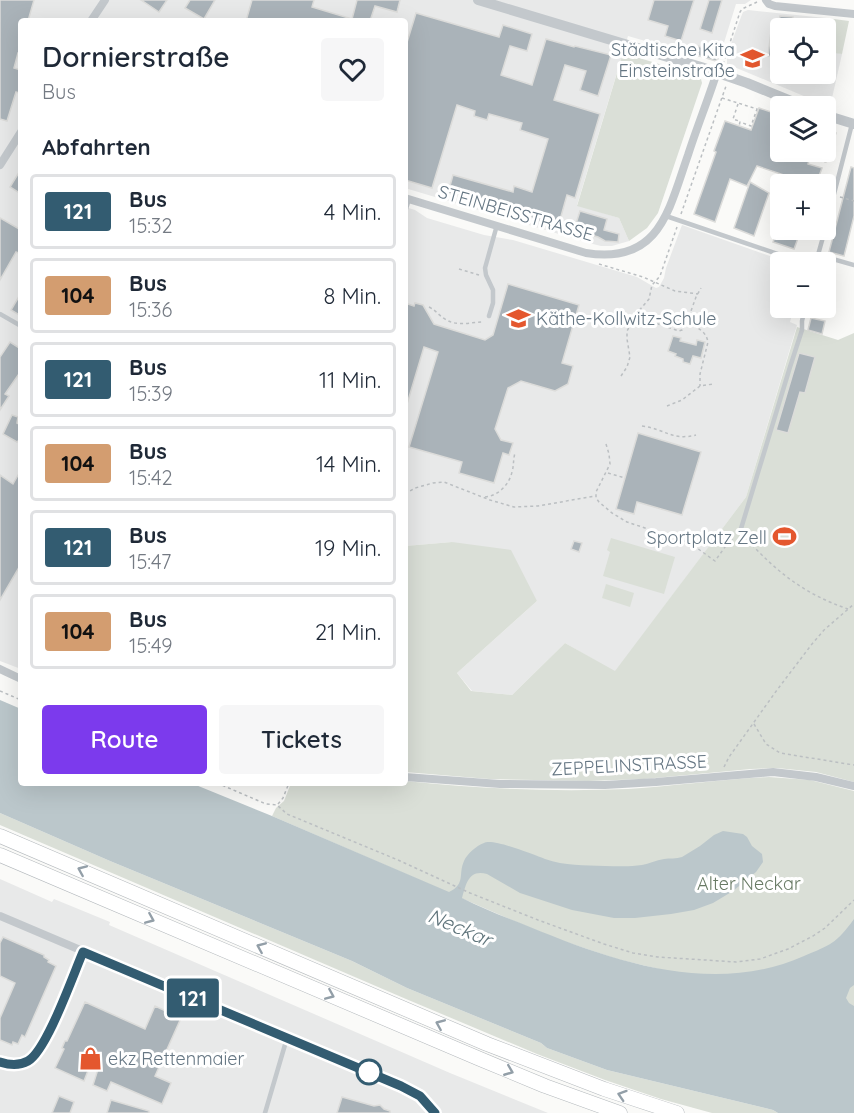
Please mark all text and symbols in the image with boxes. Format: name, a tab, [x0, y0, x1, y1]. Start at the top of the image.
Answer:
map controls	[770, 18, 836, 318]
button: locate	[770, 18, 836, 84]
button: heart	[321, 38, 384, 101]
place label: Städtische Kita Einsteinstraße	[611, 38, 735, 82]
text: Dornierstraße	[42, 39, 230, 74]
school or university icon: Städtische Kita Einsteinstraße	[740, 46, 766, 72]
text: Bus	[42, 79, 76, 104]
button: layers	[770, 96, 836, 162]
text: Abfahrten	[42, 133, 151, 161]
button: +	[770, 174, 836, 240]
street label: STEINBEISSTRASSE	[436, 180, 596, 246]
text: Bus	[129, 185, 167, 213]
text: 121	[64, 198, 92, 224]
text: 4 Min.	[324, 198, 381, 226]
text: 15:32	[129, 213, 173, 238]
button: −	[770, 252, 836, 318]
text: Bus	[129, 269, 167, 297]
text: 104	[61, 282, 95, 308]
text: 8 Min.	[324, 282, 381, 310]
text: 15:36	[129, 297, 172, 322]
school or university icon: Käthe-Kollwitz-Schule	[505, 305, 531, 331]
place label: Käthe-Kollwitz-Schule	[536, 307, 716, 330]
text: Bus	[129, 353, 167, 381]
text: 121	[64, 366, 92, 392]
text: 11 Min.	[319, 366, 381, 394]
text: 15:39	[129, 381, 173, 406]
text: Bus	[129, 437, 167, 465]
text: 104	[61, 450, 95, 476]
text: 14 Min.	[316, 450, 381, 478]
text: 15:42	[129, 465, 173, 490]
text: Bus	[129, 521, 167, 549]
sports icon: Sportplatz Zell	[772, 524, 798, 550]
place label: Sportplatz Zell	[647, 526, 767, 549]
text: 121	[64, 534, 92, 560]
text: 19 Min.	[315, 534, 381, 562]
text: 15:47	[129, 549, 171, 574]
text: Bus	[129, 605, 167, 633]
text: 104	[61, 618, 95, 644]
text: 21 Min.	[315, 618, 381, 646]
text: 15:49	[129, 633, 172, 658]
button: Route	[42, 705, 207, 774]
button: Tickets	[219, 705, 384, 774]
street label: ZEPPELINSTRASSE	[551, 749, 707, 781]
one-way arrow	[77, 866, 88, 878]
park label: Alter Neckar	[697, 872, 801, 895]
water label: Neckar	[424, 902, 498, 952]
one-way arrow	[144, 911, 155, 923]
one-way arrow	[256, 942, 267, 954]
line badge: 121	[158, 978, 228, 1018]
text: 121	[179, 985, 207, 1011]
one-way arrow	[323, 988, 334, 1000]
one-way arrow	[436, 1019, 447, 1031]
shop icon: ekz Rettenmaier	[77, 1045, 103, 1071]
place label: ekz Rettenmaier	[108, 1047, 245, 1070]
unlabelled marker	[356, 1059, 382, 1085]
one-way arrow	[503, 1064, 514, 1076]
one-way arrow	[617, 1090, 628, 1103]

